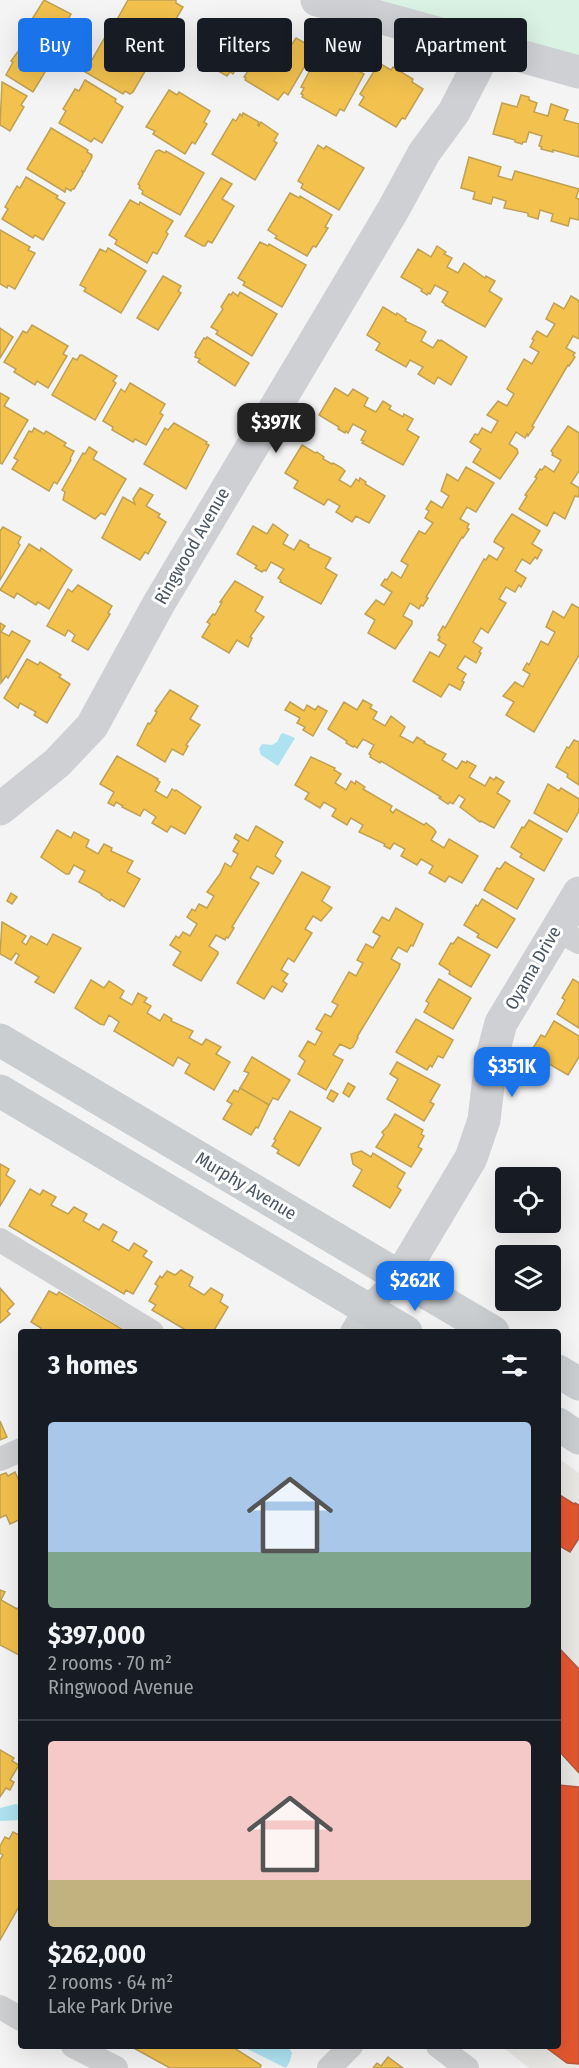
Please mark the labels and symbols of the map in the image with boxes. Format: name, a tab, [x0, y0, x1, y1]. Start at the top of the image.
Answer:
pin: $397K	[234, 403, 318, 454]
street label: Ringwood Avenue	[150, 484, 234, 608]
street label: Oyama Drive	[500, 922, 566, 1014]
pin: $351K	[470, 1047, 554, 1098]
street label: Murphy Avenue	[192, 1147, 301, 1225]
pin: $262K	[373, 1261, 457, 1312]

